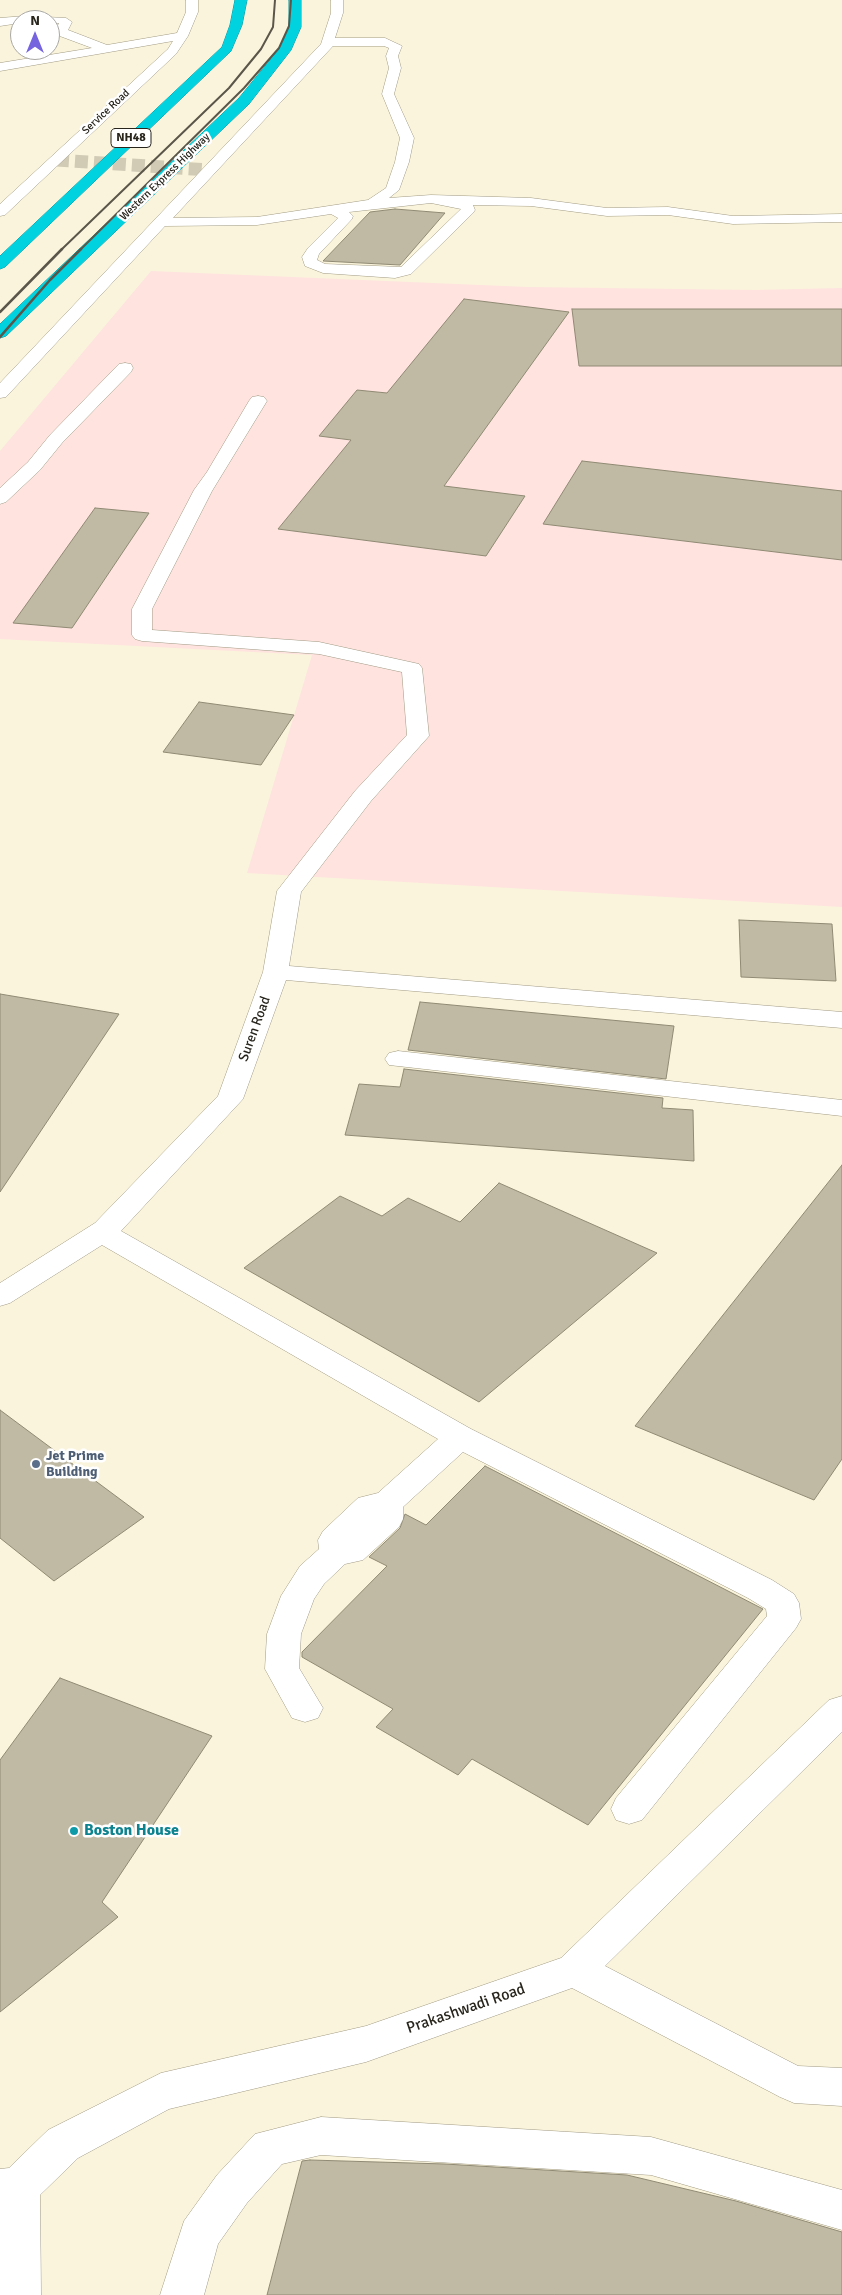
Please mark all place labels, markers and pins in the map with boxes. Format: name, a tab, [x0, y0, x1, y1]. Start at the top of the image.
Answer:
place label: Jet Prime Building	[46, 1448, 104, 1480]
marker: Jet Prime Building	[30, 1458, 42, 1470]
place label: Boston House	[84, 1821, 179, 1841]
marker: Boston House	[68, 1825, 80, 1837]

